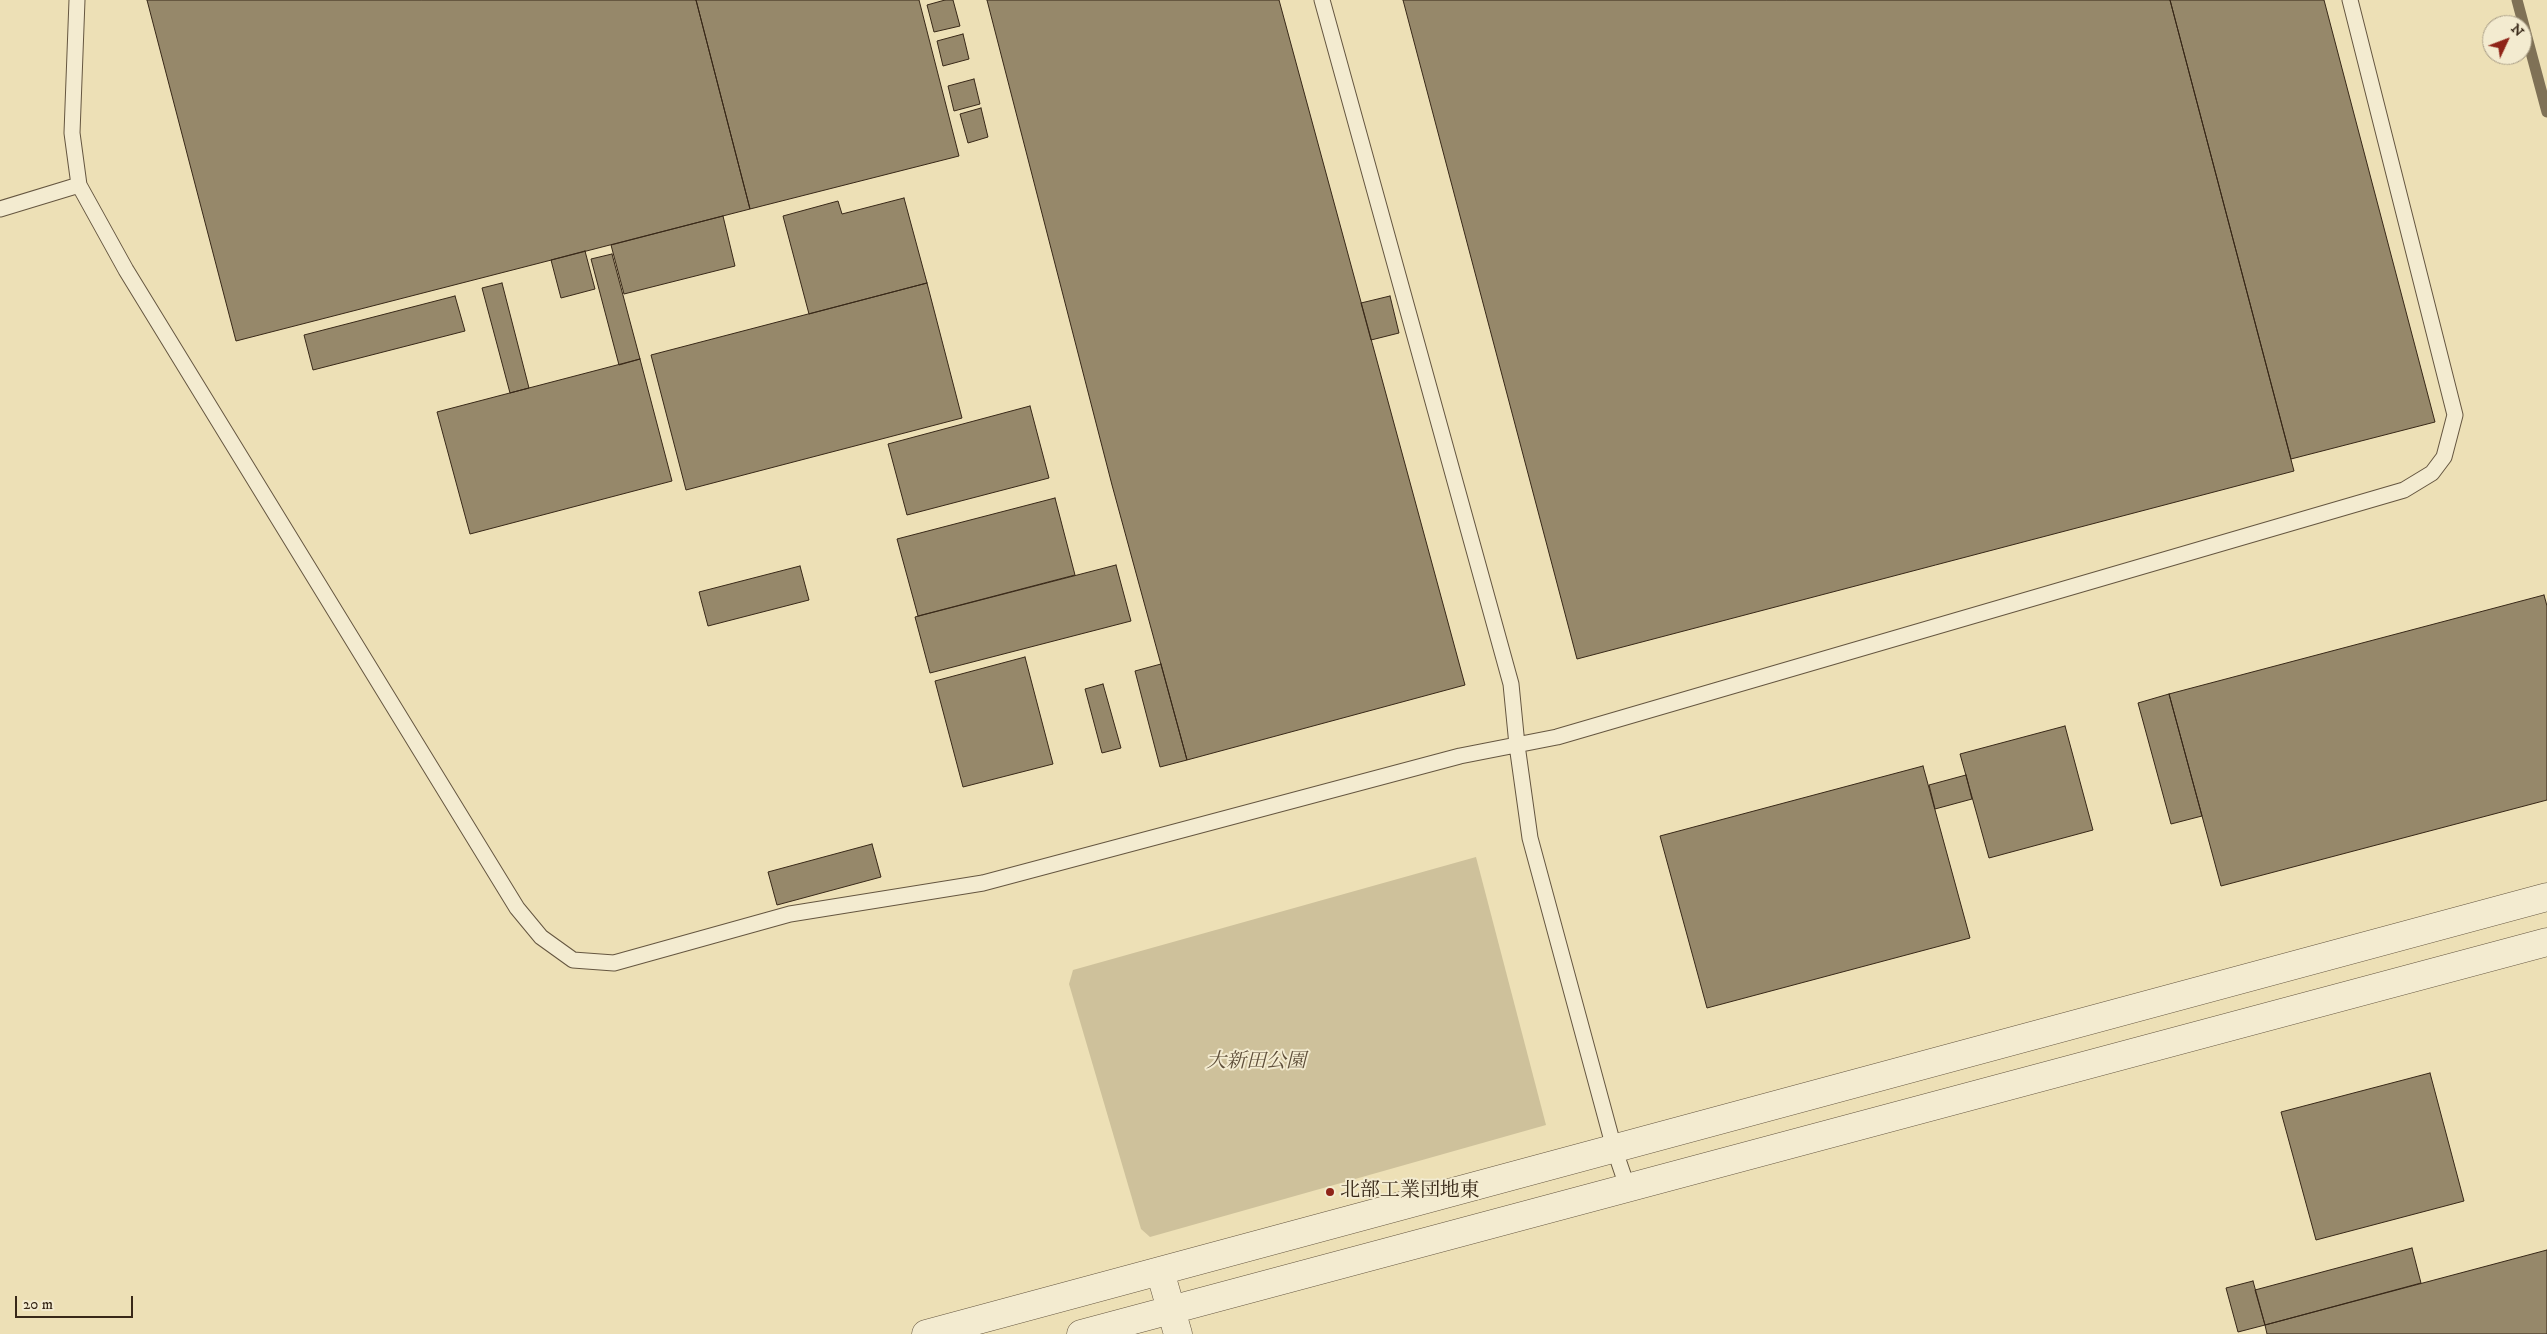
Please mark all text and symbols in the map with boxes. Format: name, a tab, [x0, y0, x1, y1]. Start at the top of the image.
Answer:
north arrow	[2482, 15, 2532, 65]
text: N	[2507, 20, 2528, 41]
park label: 大新田公園	[1206, 1051, 1306, 1075]
place label: 北部工業団地東	[1340, 1180, 1480, 1204]
marker: 北部工業団地東	[1324, 1186, 1336, 1198]
scale bar	[18, 1286, 135, 1318]
text: 20 m	[23, 1295, 53, 1314]

